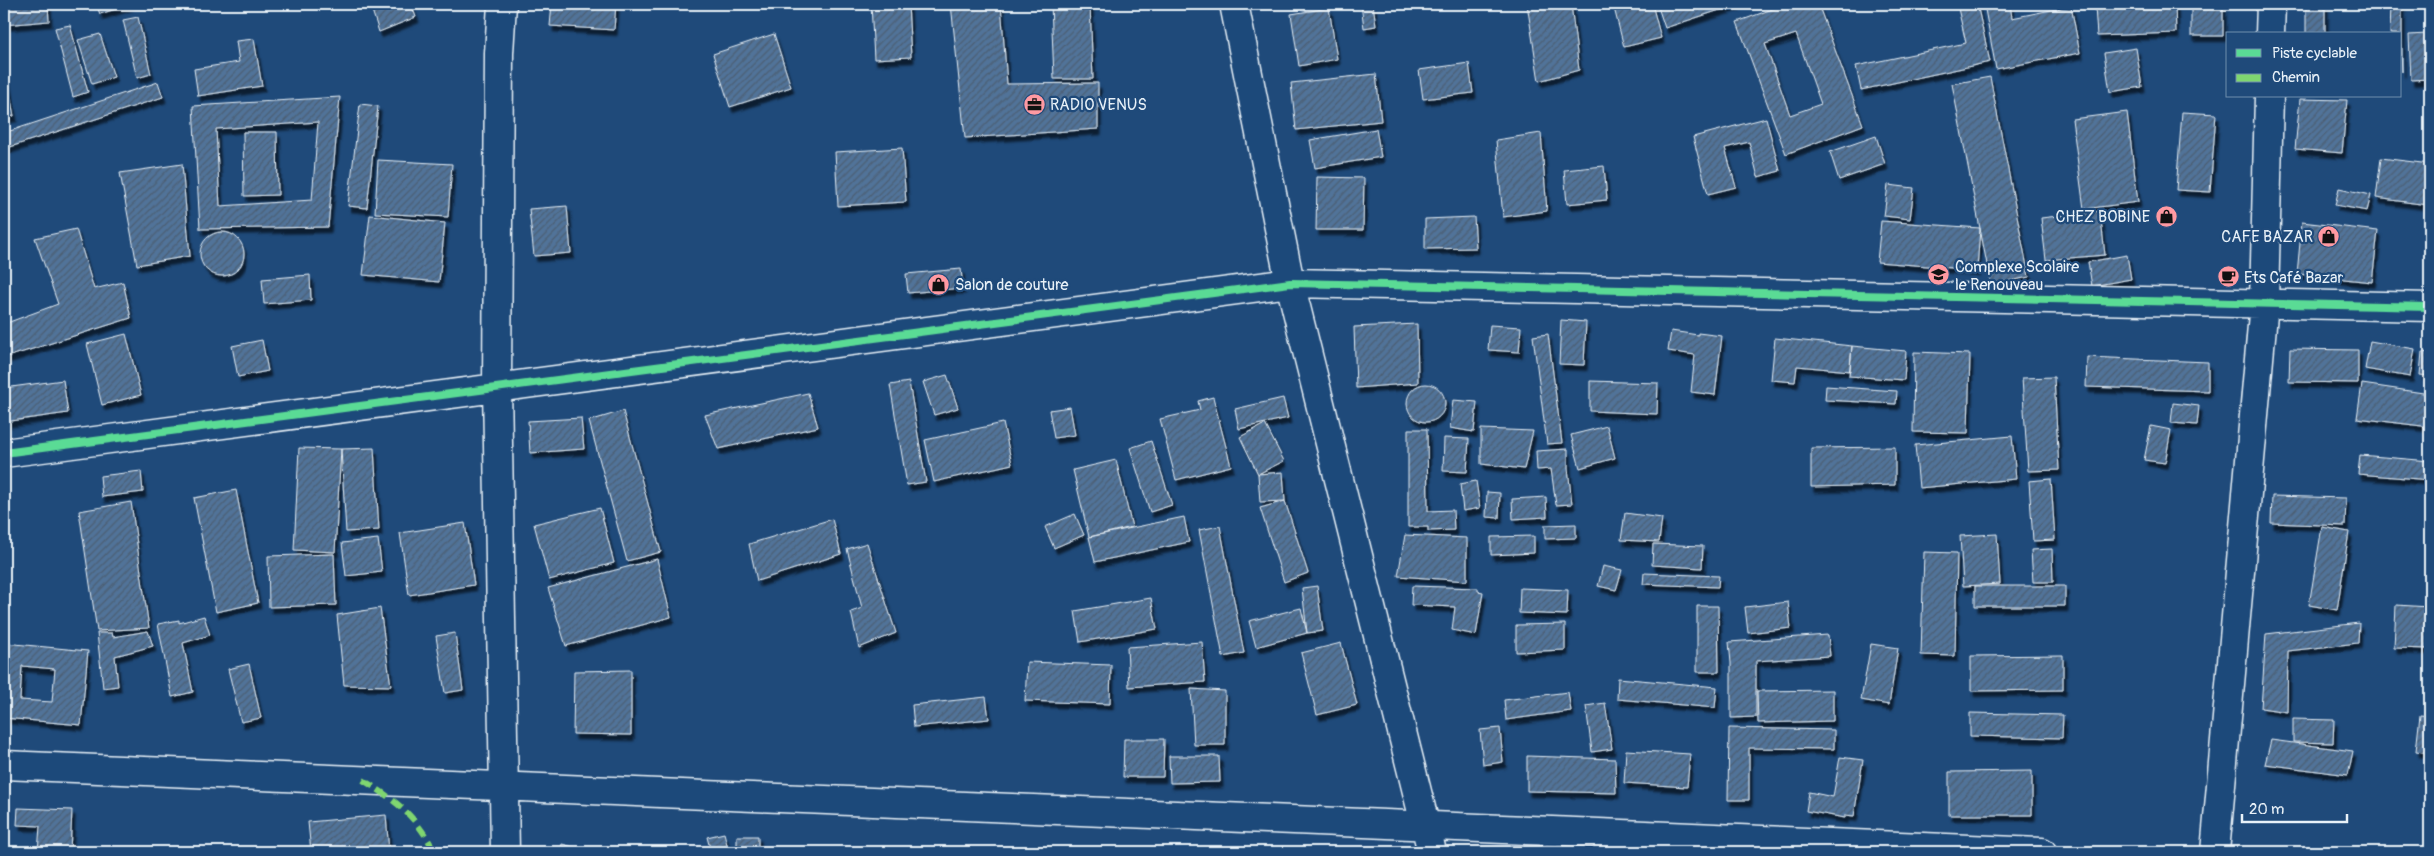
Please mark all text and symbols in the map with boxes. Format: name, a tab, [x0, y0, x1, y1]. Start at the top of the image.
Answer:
legend	[2226, 32, 2402, 98]
text: Piste cyclable	[2272, 44, 2357, 63]
text: Chemin	[2272, 68, 2320, 87]
office icon: RADIO VENUS	[1022, 92, 1046, 116]
place label: RADIO VENUS	[1050, 95, 1147, 115]
shop icon: CHEZ BOBINE	[2154, 204, 2178, 228]
place label: CHEZ BOBINE	[2055, 207, 2150, 227]
shop icon: CAFE BAZAR	[2317, 224, 2341, 248]
place label: CAFE BAZAR	[2221, 227, 2313, 247]
place label: Complexe Scolaire le Renouveau	[1955, 257, 2079, 295]
school or university icon: Complexe Scolaire le Renouveau	[1927, 263, 1951, 287]
cafe icon: Ets Café Bazar	[2216, 265, 2240, 289]
place label: Ets Café Bazar	[2244, 268, 2343, 288]
shop icon: Salon de couture	[927, 272, 951, 296]
place label: Salon de couture	[955, 275, 1069, 295]
scale bar	[2242, 791, 2346, 823]
text: 20 m	[2249, 800, 2284, 819]

